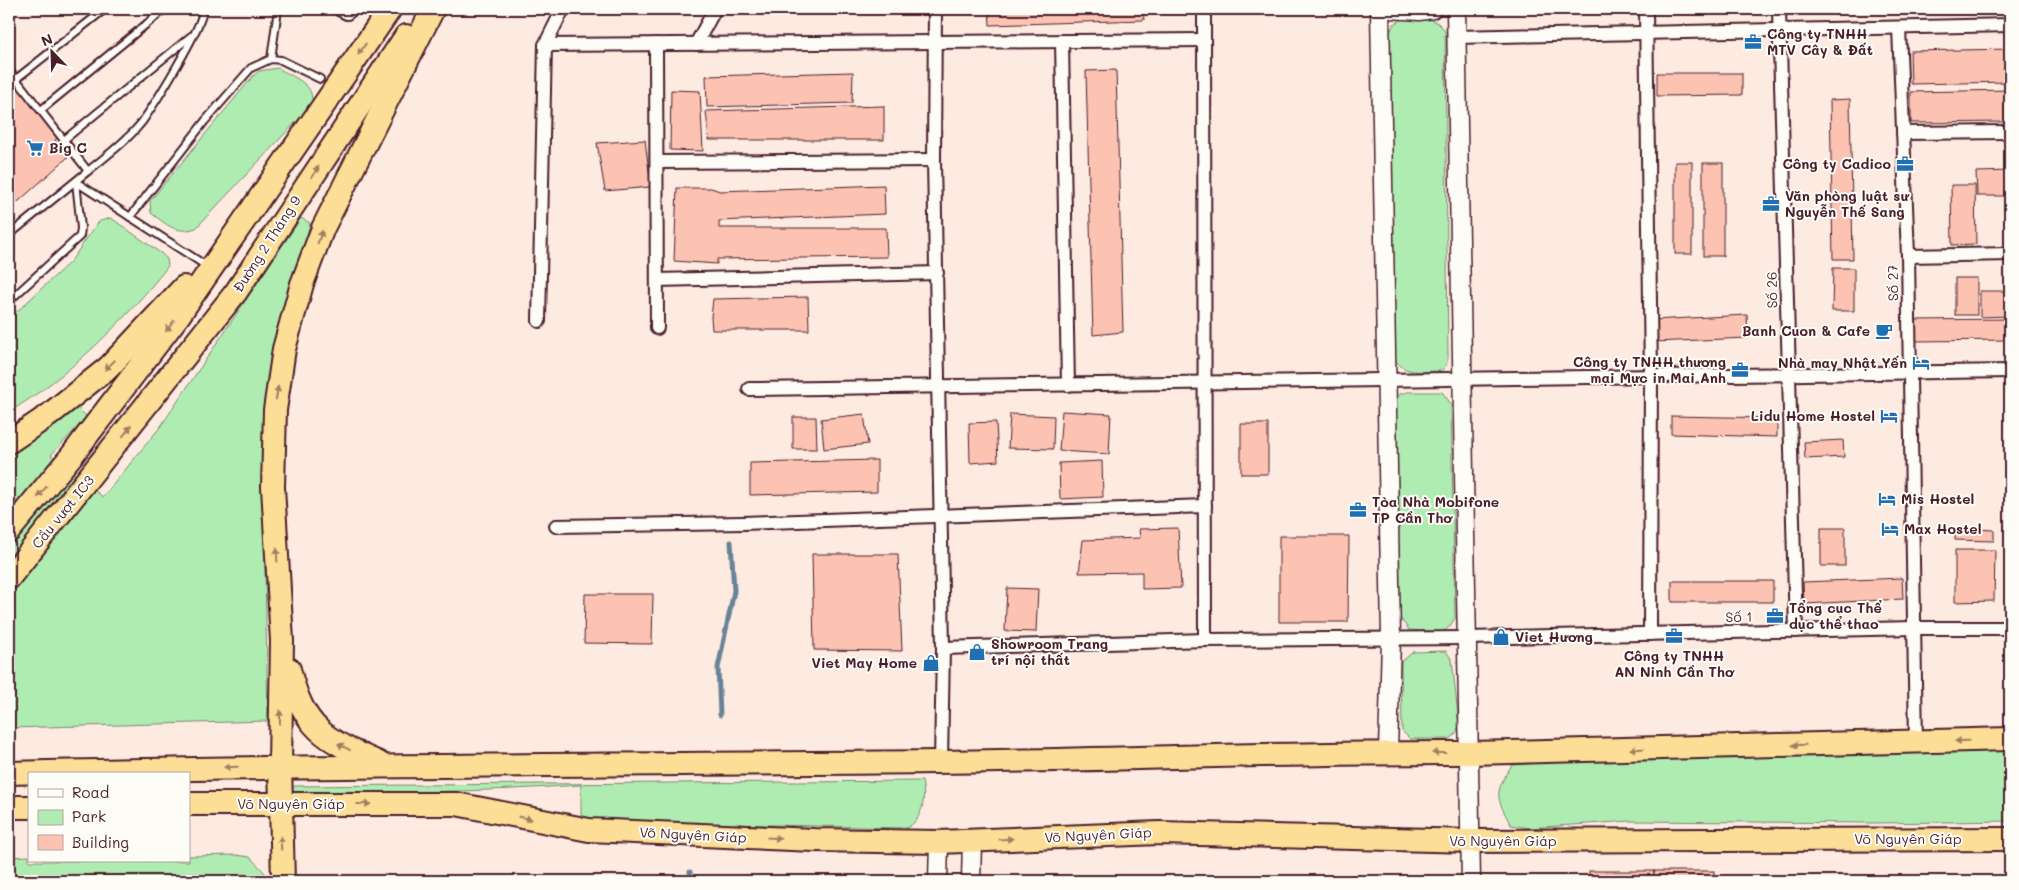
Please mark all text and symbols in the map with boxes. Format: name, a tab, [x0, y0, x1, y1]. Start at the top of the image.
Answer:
place label: Công ty TNHH MTV Cây & Đất	[1767, 24, 1873, 59]
north arrow	[28, 28, 78, 78]
text: N	[38, 29, 55, 50]
office icon: Công ty TNHH MTV Cây & Đất	[1743, 32, 1763, 52]
one-way arrow	[357, 42, 367, 56]
supermarket icon: Big C	[25, 138, 45, 158]
place label: Big C	[49, 138, 87, 157]
place label: Công ty Cadico	[1782, 154, 1891, 173]
office icon: Công ty Cadico	[1895, 154, 1915, 174]
one-way arrow	[310, 165, 319, 179]
place label: Văn phòng luật sư Nguyễn Thế Sang	[1785, 186, 1909, 221]
street label: Đường 2 Tháng 9	[228, 192, 305, 296]
office icon: Văn phòng luật sư Nguyễn Thế Sang	[1761, 194, 1781, 214]
one-way arrow	[317, 229, 324, 244]
street label: Số 27	[1883, 265, 1902, 301]
street label: Số 26	[1762, 271, 1781, 309]
one-way arrow	[165, 320, 175, 333]
place label: Banh Cuon & Cafe	[1742, 321, 1870, 340]
cafe icon: Banh Cuon & Cafe	[1874, 321, 1894, 341]
place label: Công ty TNHH thương mại Mực in Mai Anh	[1573, 352, 1726, 387]
place label: Nhà may Nhật Yến	[1778, 353, 1907, 372]
hotel icon: Nhà may Nhật Yến	[1911, 353, 1931, 373]
one-way arrow	[105, 359, 117, 371]
office icon: Công ty TNHH thương mại Mực in Mai Anh	[1730, 360, 1750, 380]
one-way arrow	[273, 384, 281, 400]
place label: Lidu Home Hostel	[1751, 406, 1875, 425]
hotel icon: Lidu Home Hostel	[1879, 406, 1899, 426]
one-way arrow	[122, 425, 133, 438]
street label: Cầu vượt IC3	[27, 471, 98, 552]
one-way arrow	[36, 485, 47, 498]
hotel icon: Mis Hostel	[1877, 489, 1897, 509]
place label: Mis Hostel	[1901, 489, 1974, 508]
place label: Tòa Nhà Mobifone TP Cần Thơ	[1372, 492, 1499, 527]
office icon: Tòa Nhà Mobifone TP Cần Thơ	[1348, 500, 1368, 520]
hotel icon: Max Hostel	[1880, 519, 1900, 539]
place label: Max Hostel	[1904, 519, 1982, 538]
one-way arrow	[272, 547, 280, 563]
place label: Tổng cục Thể dục thể thao	[1789, 598, 1882, 633]
office icon: Tổng cục Thể dục thể thao	[1765, 606, 1785, 626]
street label: Số 1	[1725, 607, 1753, 626]
office icon: Công ty TNHH AN Ninh Cần Thơ	[1664, 626, 1684, 646]
shop icon: Viet Hương	[1491, 627, 1511, 647]
place label: Viet Hương	[1515, 627, 1593, 646]
place label: Showroom Trang trí nội thất	[991, 634, 1108, 669]
shop icon: Showroom Trang trí nội thất	[967, 642, 987, 662]
place label: Công ty TNHH AN Ninh Cần Thơ	[1615, 646, 1735, 681]
place label: Viet May Home	[812, 653, 917, 672]
shop icon: Viet May Home	[921, 653, 941, 673]
one-way arrow	[277, 709, 285, 725]
one-way arrow	[1953, 737, 1969, 745]
one-way arrow	[1791, 741, 1807, 749]
one-way arrow	[337, 743, 352, 751]
one-way arrow	[1628, 745, 1644, 753]
one-way arrow	[1431, 749, 1447, 757]
one-way arrow	[223, 763, 239, 771]
legend	[28, 772, 190, 862]
text: Road	[72, 782, 109, 802]
street label: Võ Nguyên Giáp	[237, 794, 345, 813]
one-way arrow	[356, 800, 372, 808]
text: Park	[72, 806, 106, 826]
one-way arrow	[518, 814, 533, 822]
street label: Võ Nguyên Giáp	[639, 822, 747, 847]
street label: Võ Nguyên Giáp	[1044, 822, 1152, 847]
street label: Võ Nguyên Giáp	[1854, 829, 1962, 848]
street label: Võ Nguyên Giáp	[1449, 831, 1557, 850]
text: Building	[72, 832, 129, 852]
one-way arrow	[277, 834, 285, 850]
one-way arrow	[766, 835, 782, 843]
one-way arrow	[999, 835, 1015, 843]

